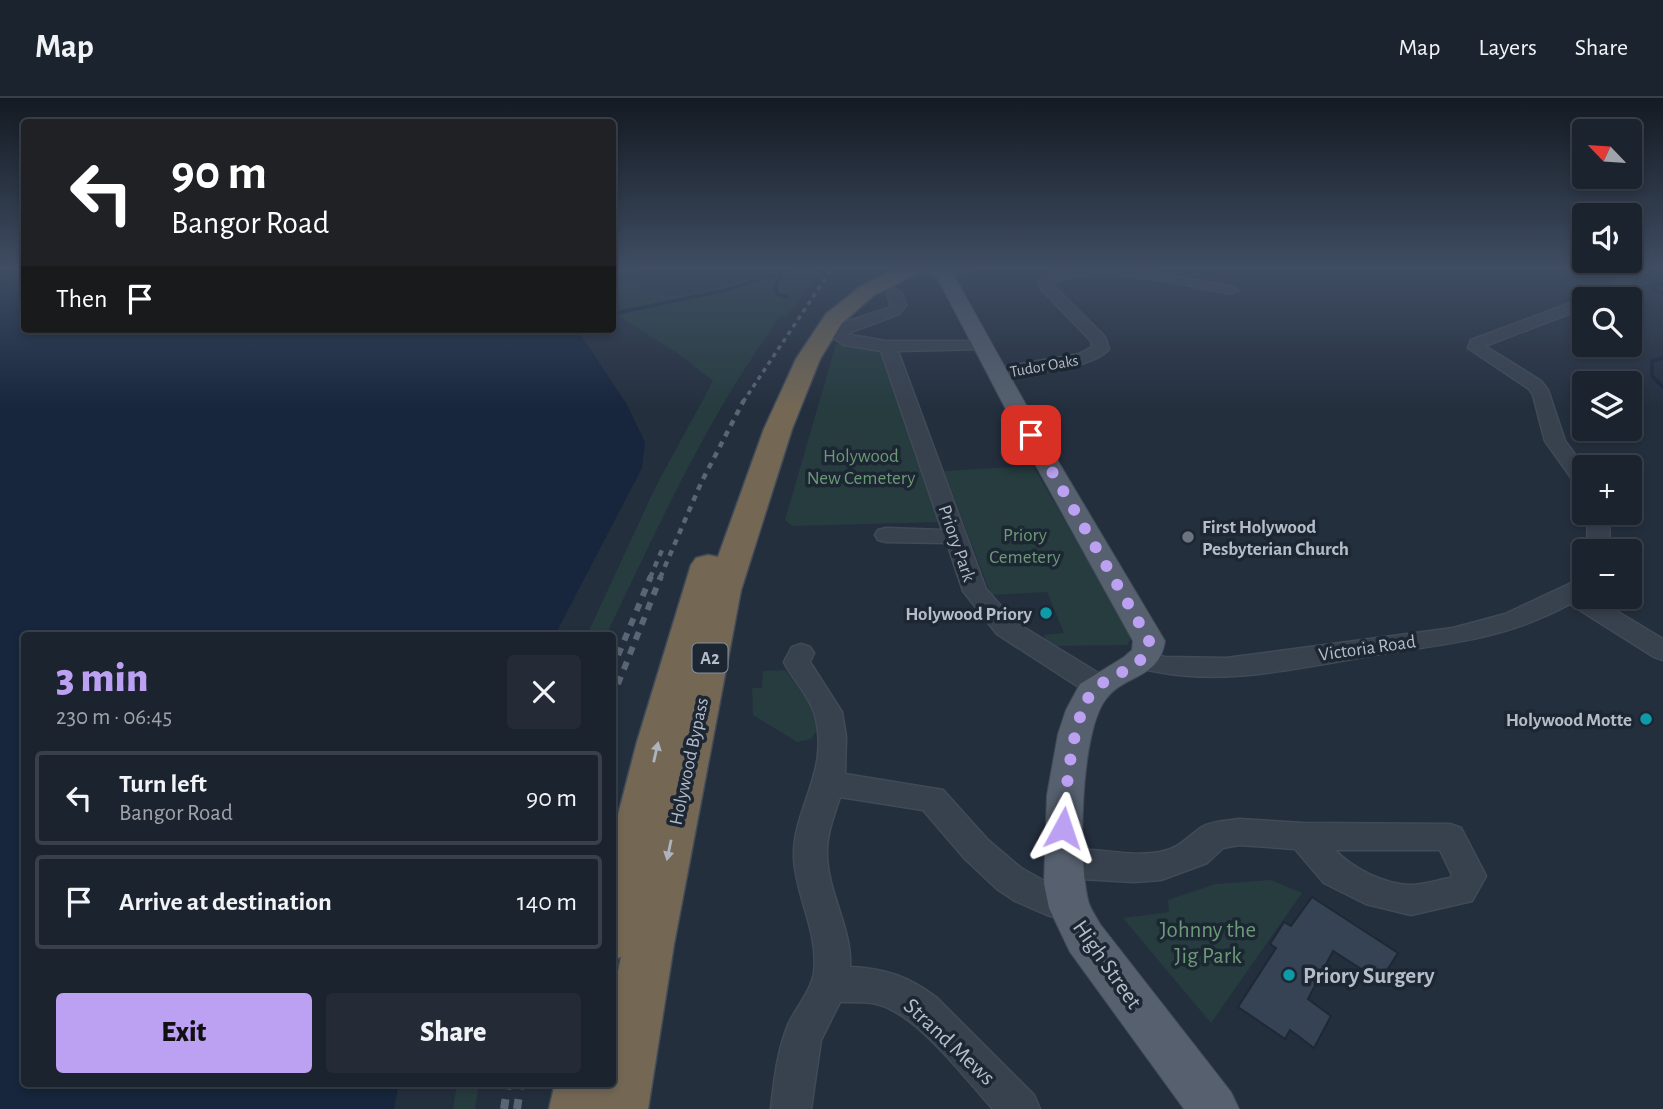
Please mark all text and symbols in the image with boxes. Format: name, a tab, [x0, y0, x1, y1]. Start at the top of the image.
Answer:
text: Map	[35, 31, 94, 64]
text: Map	[1398, 36, 1440, 60]
text: Layers	[1478, 36, 1537, 60]
text: Share	[1575, 36, 1628, 60]
north arrow	[1572, 119, 1642, 189]
map controls	[1572, 119, 1642, 609]
icon: left	[56, 147, 147, 238]
text: 90 m	[171, 149, 267, 198]
button: sound	[1572, 203, 1642, 273]
text: Bangor Road	[171, 207, 329, 239]
icon: arrive	[121, 280, 159, 318]
text: Then	[56, 286, 107, 312]
button: search	[1572, 287, 1642, 357]
street label: Tudor Oaks	[1009, 352, 1080, 380]
button: layers	[1572, 371, 1642, 441]
pin	[1001, 405, 1061, 465]
icon: arrive	[1012, 416, 1050, 454]
park label: Holywood New Cemetery	[807, 447, 915, 488]
button: +	[1572, 455, 1642, 525]
street label: Priory Park	[935, 503, 979, 585]
place label: First Holywood Pesbyterian Church	[1202, 518, 1349, 559]
park label: Priory Cemetery	[989, 526, 1061, 567]
marker: First Holywood Pesbyterian Church	[1180, 529, 1196, 545]
button: −	[1572, 539, 1642, 609]
place label: Holywood Priory	[905, 605, 1033, 624]
marker: Holywood Priory	[1038, 605, 1054, 621]
street label: Victoria Road	[1317, 632, 1417, 665]
road number: A2	[692, 644, 728, 672]
button: close	[507, 655, 581, 729]
text: 3 min	[56, 657, 148, 699]
street label: Holywood Bypass	[667, 696, 712, 827]
text: 230 m · 06:45	[56, 706, 172, 729]
place label: Holywood Motte	[1506, 711, 1632, 730]
marker: Holywood Motte	[1638, 711, 1654, 727]
one-way arrow	[650, 741, 661, 763]
text: Turn left	[119, 771, 207, 797]
icon: left	[60, 779, 98, 817]
text: 90 m	[526, 785, 577, 811]
position arrow	[1026, 791, 1100, 865]
text: Bangor Road	[119, 802, 233, 825]
one-way arrow	[664, 839, 675, 861]
icon: arrive	[60, 883, 98, 921]
text: Arrive at destination	[119, 889, 332, 915]
text: 140 m	[517, 889, 577, 915]
street label: High Street	[1068, 916, 1146, 1014]
park label: Johnny the Jig Park	[1160, 919, 1256, 968]
place label: Priory Surgery	[1303, 965, 1435, 988]
marker: Priory Surgery	[1281, 967, 1297, 983]
button: Exit	[56, 993, 312, 1073]
button: Share	[326, 993, 581, 1073]
street label: Strand Mews	[899, 994, 999, 1090]

